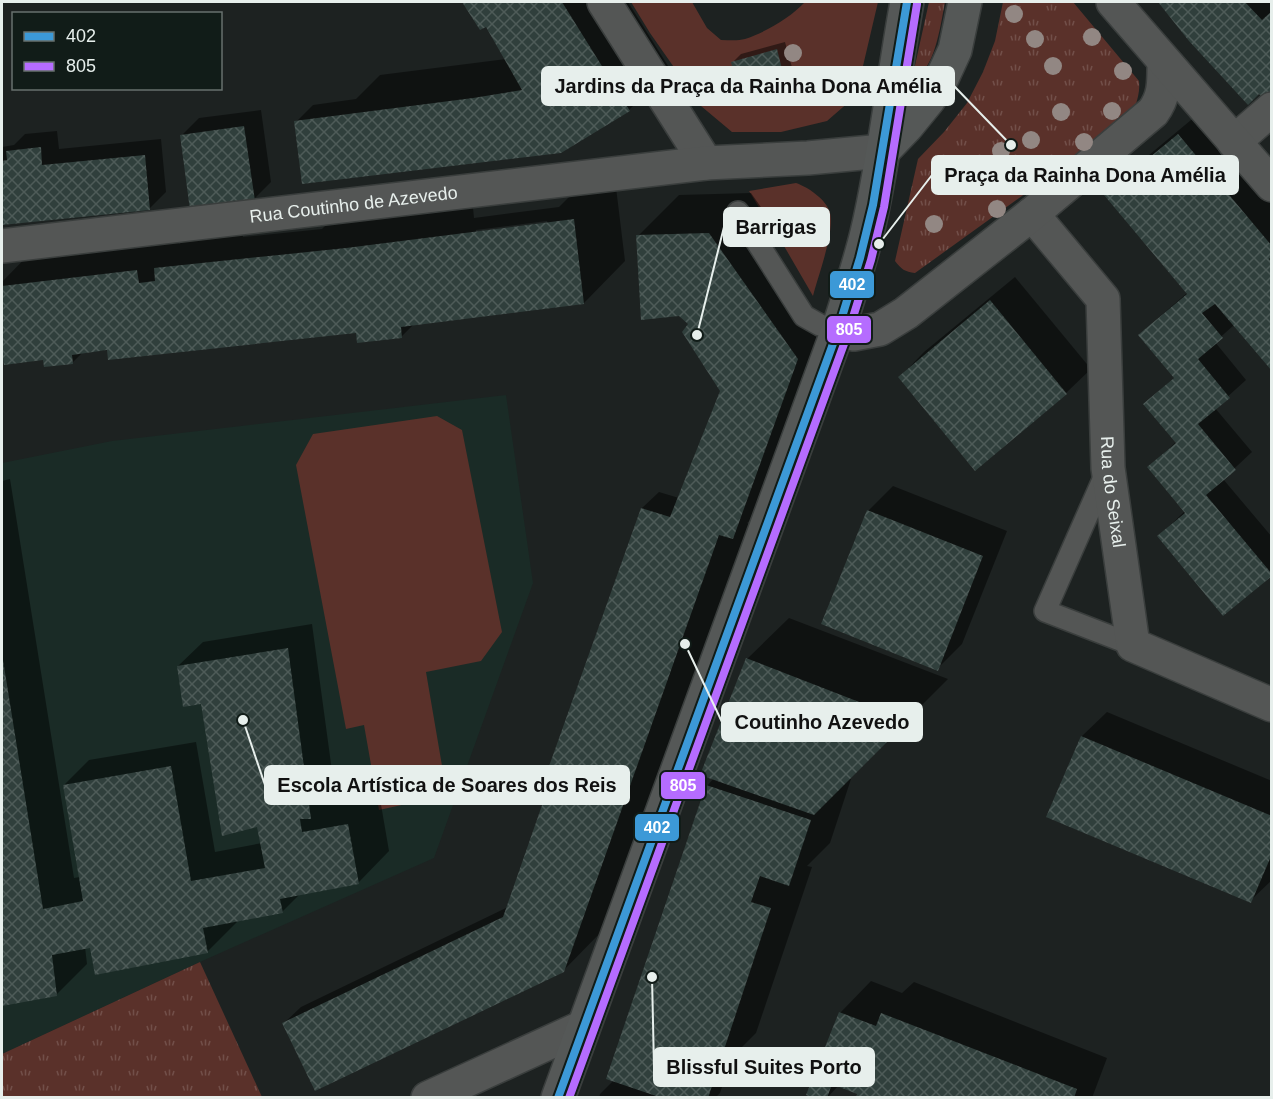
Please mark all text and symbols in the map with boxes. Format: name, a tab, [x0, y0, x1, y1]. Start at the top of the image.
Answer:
legend	[12, 12, 222, 90]
text: 402	[66, 26, 96, 46]
text: 805	[66, 56, 96, 76]
callout: Jardins da Praça da Rainha Dona Amélia	[542, 67, 954, 105]
text: Jardins da Praça da Rainha Dona Amélia	[554, 75, 942, 97]
callout: Praça da Rainha Dona Amélia	[932, 156, 1238, 194]
text: Praça da Rainha Dona Amélia	[944, 164, 1227, 186]
street label: Rua Coutinho de Azevedo	[248, 182, 459, 227]
callout: Barrigas	[724, 208, 829, 246]
text: Barrigas	[735, 216, 817, 238]
line badge: 402	[829, 270, 875, 299]
text: 402	[839, 276, 865, 293]
line badge: 805	[826, 315, 872, 344]
text: 805	[836, 321, 862, 338]
street label: Rua do Seixal	[1097, 436, 1129, 549]
callout: Coutinho Azevedo	[722, 703, 922, 741]
text: Coutinho Azevedo	[735, 711, 909, 733]
callout: Escola Artística de Soares dos Reis	[265, 766, 629, 804]
line badge: 805	[660, 771, 706, 800]
text: Escola Artística de Soares dos Reis	[277, 774, 617, 796]
text: 805	[670, 777, 696, 794]
line badge: 402	[634, 813, 680, 842]
text: 402	[644, 819, 670, 836]
callout: Blissful Suites Porto	[654, 1048, 874, 1086]
text: Blissful Suites Porto	[666, 1056, 862, 1078]

